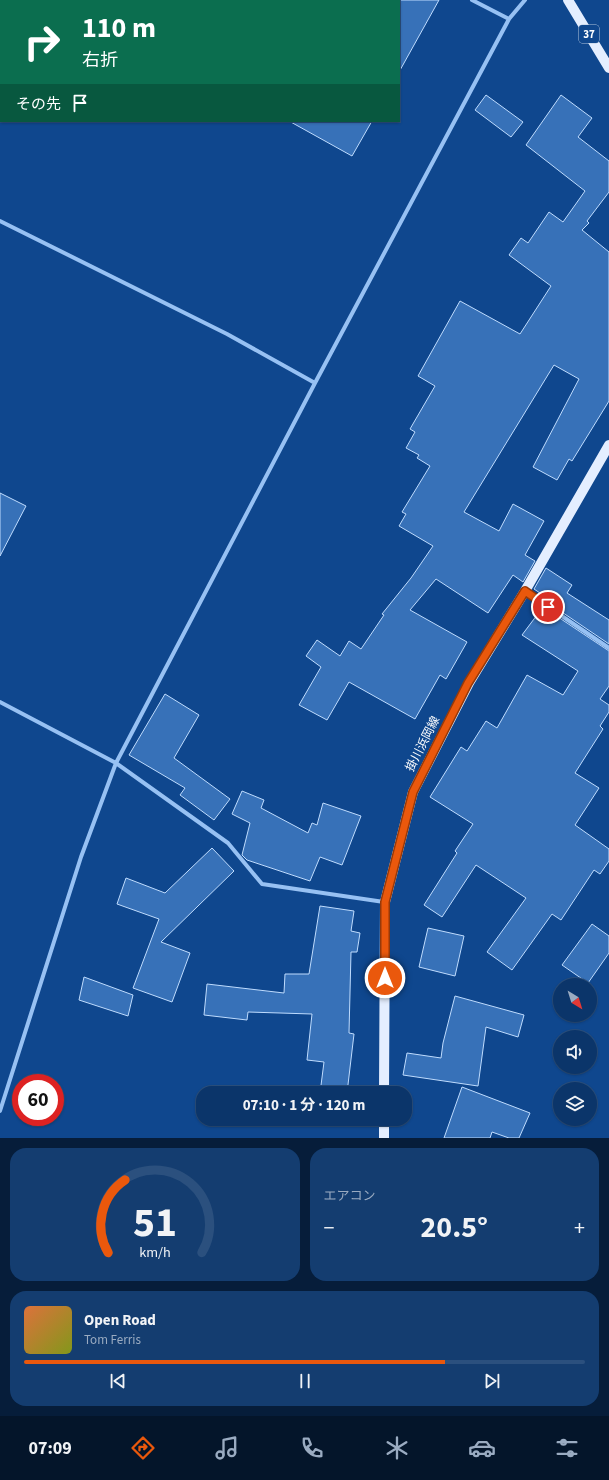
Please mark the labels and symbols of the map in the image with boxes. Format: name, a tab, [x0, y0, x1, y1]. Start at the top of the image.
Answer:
road number: 37	[579, 25, 599, 43]
pin	[531, 590, 565, 624]
street label: 掛川浜岡線	[402, 713, 444, 775]
position arrow	[364, 957, 406, 999]
north arrow	[553, 978, 597, 1022]
speed limit sign: 60	[12, 1074, 64, 1126]

